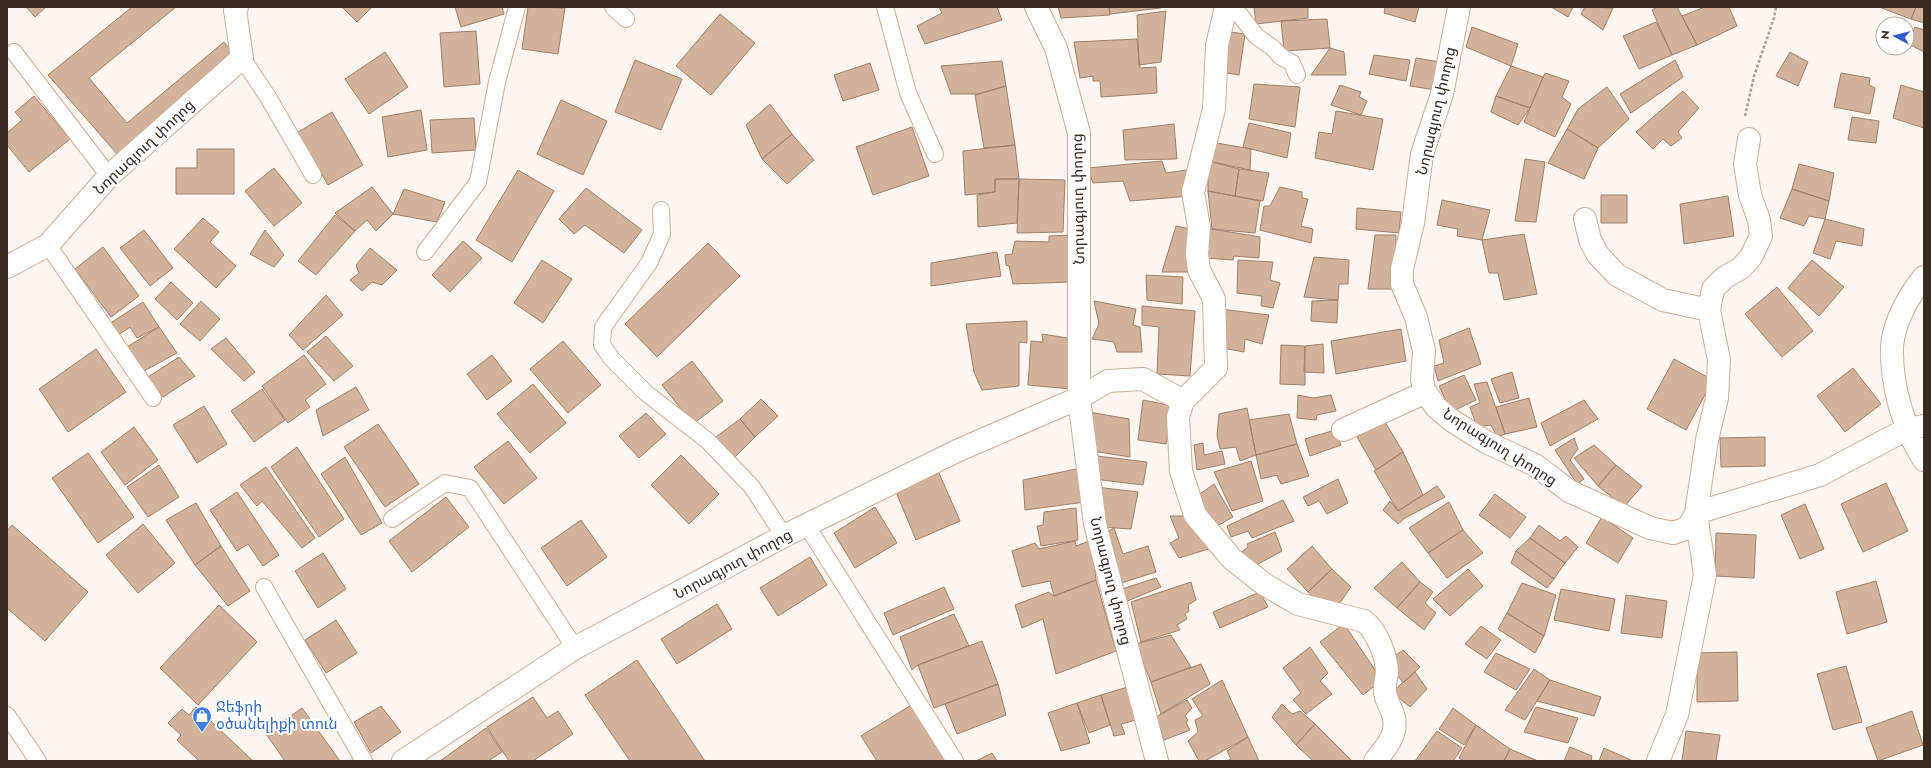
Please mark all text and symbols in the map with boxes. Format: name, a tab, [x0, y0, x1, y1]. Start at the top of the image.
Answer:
north arrow	[1875, 16, 1915, 56]
text: N	[1877, 29, 1894, 40]
street label: Նորագյուղ փողոց	[1411, 45, 1461, 177]
street label: Նորագյուղ փողոց	[89, 94, 199, 200]
street label: Նորագյուղ փողոց	[1066, 133, 1090, 265]
street label: Նորագյուղ փողոց	[1439, 403, 1561, 491]
street label: Նորագյուղ փողոց	[1084, 515, 1138, 647]
street label: Նորագյուղ փողոց	[670, 523, 796, 605]
place label: Ջեֆրի օծանելիքի տուն	[216, 696, 338, 735]
shop icon: Ջեֆրի օծանելիքի տուն	[191, 705, 213, 733]

